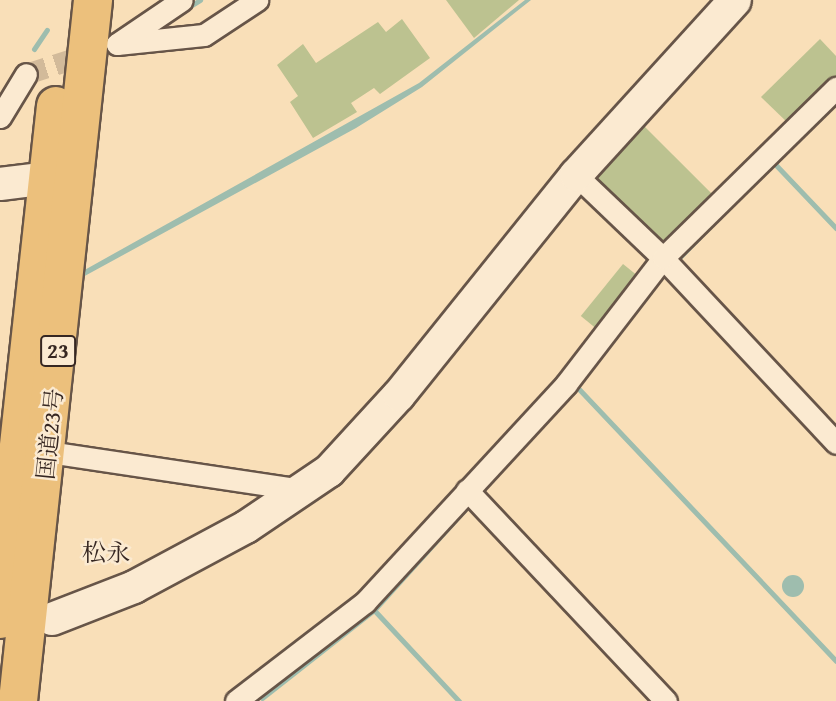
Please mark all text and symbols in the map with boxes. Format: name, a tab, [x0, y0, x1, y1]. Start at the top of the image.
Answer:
road number: 23	[39, 334, 77, 368]
street label: 国道23号	[32, 387, 68, 481]
district label: 松永	[82, 539, 130, 567]

